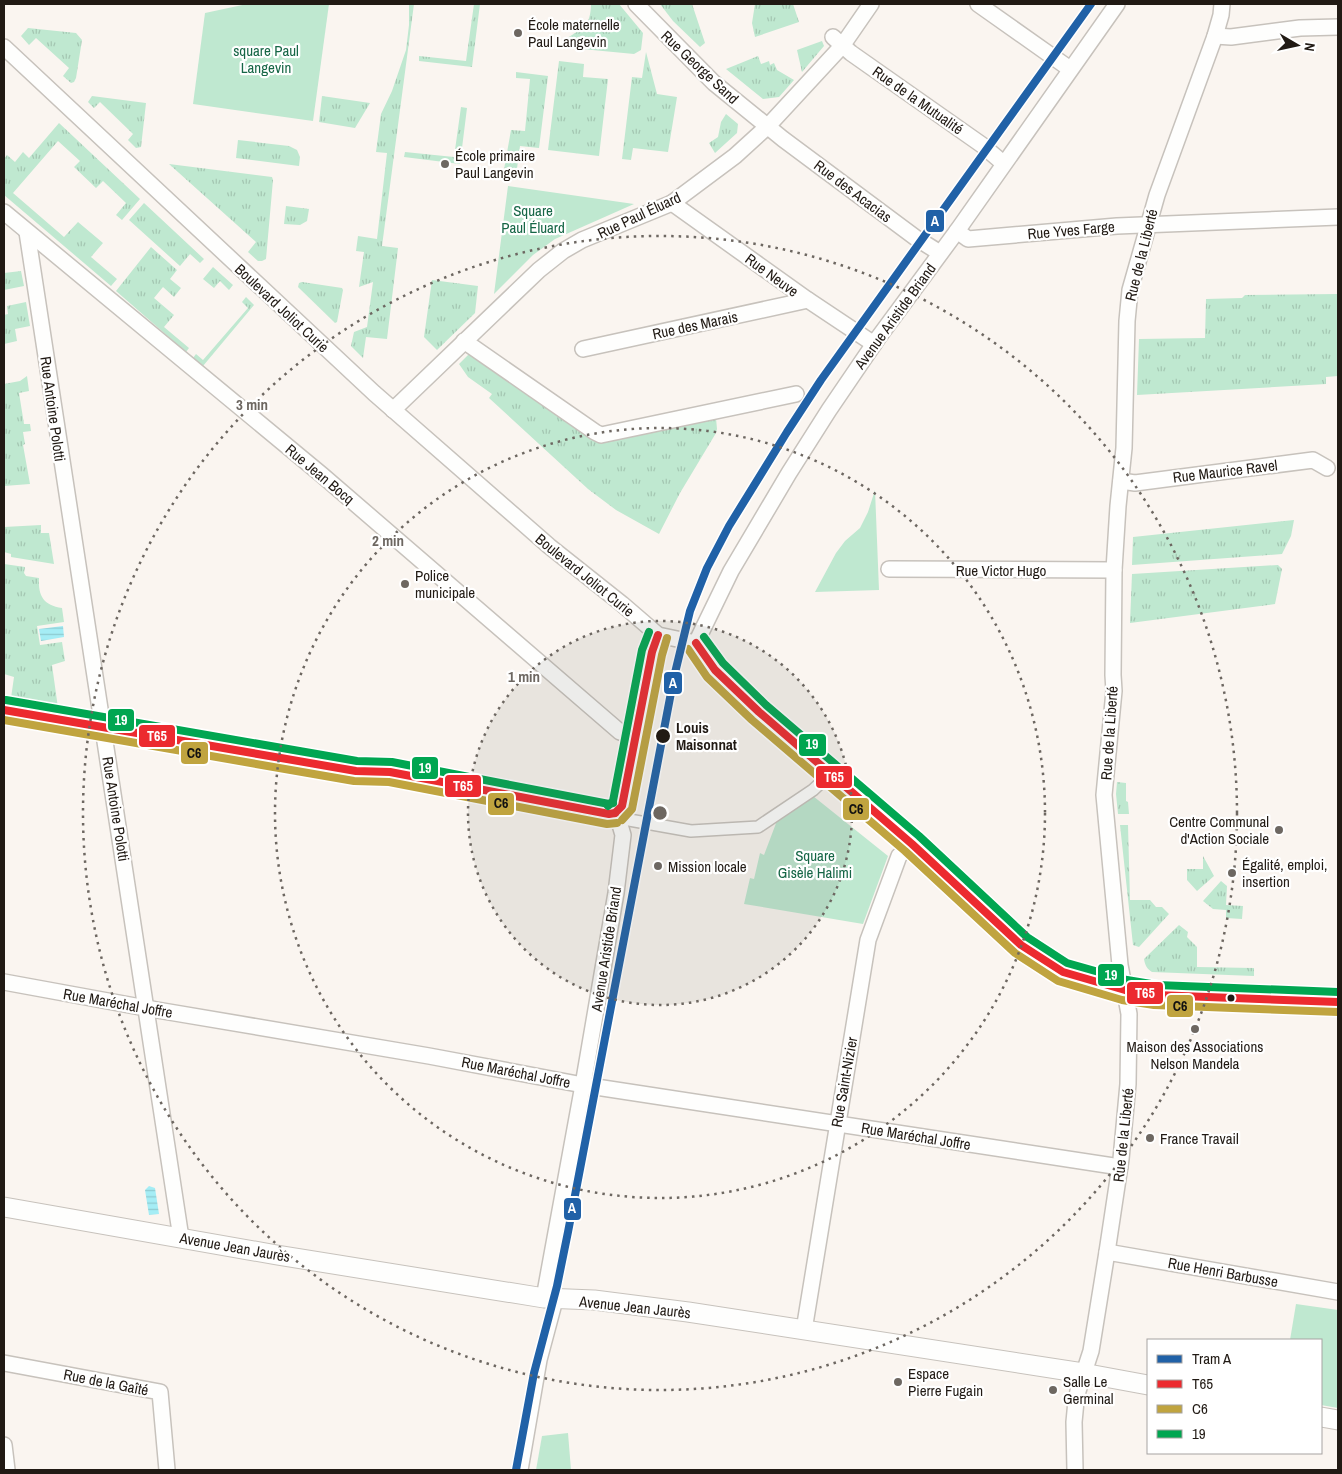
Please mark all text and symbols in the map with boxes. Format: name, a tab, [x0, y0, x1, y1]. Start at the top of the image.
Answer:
place label: École maternelle Paul Langevin	[528, 14, 620, 52]
north arrow	[1272, 20, 1322, 70]
street label: Rue George Sand	[657, 26, 743, 108]
marker: École maternelle Paul Langevin	[512, 27, 524, 39]
park label: square Paul Langevin	[233, 40, 299, 78]
text: N	[1300, 42, 1319, 53]
street label: Rue de la Mutualité	[868, 61, 968, 139]
place label: École primaire Paul Langevin	[455, 145, 535, 183]
street label: Rue des Acacias	[810, 155, 896, 227]
marker: École primaire Paul Langevin	[439, 158, 451, 170]
street label: Rue Paul Éluard	[594, 187, 684, 243]
park label: Square Paul Éluard	[501, 200, 565, 238]
street label: Rue de la Liberté	[1119, 207, 1163, 303]
line badge: A	[925, 209, 945, 233]
text: A	[931, 212, 940, 230]
street label: Rue Yves Farge	[1027, 216, 1116, 244]
street label: Rue Neuve	[741, 248, 803, 302]
street label: Boulevard Joliot Curie	[230, 259, 334, 357]
street label: Avenue Aristide Briand	[849, 259, 941, 374]
street label: Rue des Marais	[650, 306, 740, 344]
street label: Rue Antoine Polotti	[35, 355, 71, 463]
text: 3 min	[236, 394, 268, 415]
street label: Rue Jean Bocq	[281, 439, 359, 509]
street label: Rue Maurice Ravel	[1171, 454, 1279, 488]
street label: Boulevard Joliot Curie	[531, 529, 639, 622]
text: 2 min	[372, 530, 404, 551]
street label: Rue Victor Hugo	[956, 560, 1047, 581]
place label: Police municipale	[415, 565, 475, 603]
marker: Police municipale	[399, 578, 411, 590]
text: 1 min	[508, 666, 540, 687]
line badge: A	[663, 671, 683, 695]
text: A	[669, 674, 678, 692]
street label: Rue de la Liberté	[1095, 685, 1123, 781]
line badge: 19	[107, 708, 135, 732]
text: 19	[115, 711, 127, 729]
place label: Louis Maisonnat	[676, 717, 737, 755]
line badge: T65	[138, 724, 176, 748]
text: T65	[147, 727, 167, 745]
marker: Louis Maisonnat	[654, 727, 672, 745]
line badge: 19	[798, 733, 827, 757]
text: 19	[806, 735, 818, 753]
line badge: C6	[180, 741, 209, 765]
text: C6	[187, 744, 201, 762]
street label: Rue Antoine Polotti	[97, 755, 135, 863]
line badge: 19	[411, 756, 439, 780]
text: 19	[419, 759, 431, 777]
line badge: T65	[815, 765, 853, 789]
text: T65	[824, 768, 844, 786]
line badge: T65	[444, 774, 482, 798]
text: T65	[453, 777, 473, 795]
line badge: C6	[487, 792, 515, 816]
text: C6	[494, 794, 508, 812]
line badge: C6	[842, 797, 870, 821]
text: C6	[849, 800, 863, 818]
centre of rings	[651, 804, 669, 822]
place label: Centre Communal d'Action Sociale	[1169, 811, 1269, 849]
marker: Centre Communal d'Action Sociale	[1273, 824, 1285, 836]
park label: Square Gisèle Halimi	[778, 845, 852, 883]
place label: Égalité, emploi, insertion	[1242, 854, 1327, 892]
place label: Mission locale	[668, 856, 747, 877]
marker: Mission locale	[652, 860, 664, 872]
marker: Égalité, emploi, insertion	[1226, 867, 1238, 879]
street label: Avenue Aristide Briand	[586, 885, 626, 1014]
line badge: 19	[1097, 963, 1125, 987]
text: 19	[1105, 966, 1117, 984]
line badge: T65	[1126, 981, 1164, 1005]
street label: Rue Maréchal Joffre	[62, 983, 174, 1023]
text: T65	[1135, 984, 1155, 1002]
unlabelled marker	[1226, 993, 1236, 1003]
line badge: C6	[1166, 994, 1194, 1018]
text: C6	[1173, 997, 1187, 1015]
marker: Maison des Associations Nelson Mandela	[1189, 1023, 1201, 1035]
street label: Rue Saint-Nizier	[826, 1035, 862, 1129]
place label: Maison des Associations Nelson Mandela	[1127, 1036, 1263, 1074]
street label: Rue Maréchal Joffre	[460, 1051, 572, 1093]
street label: Rue de la Liberté	[1108, 1087, 1138, 1183]
street label: Rue Maréchal Joffre	[860, 1117, 972, 1155]
place label: France Travail	[1160, 1128, 1239, 1149]
marker: France Travail	[1144, 1132, 1156, 1144]
line badge: A	[563, 1197, 582, 1221]
text: A	[568, 1199, 577, 1217]
street label: Avenue Jean Jaurès	[177, 1227, 292, 1267]
street label: Rue Henri Barbusse	[1166, 1252, 1280, 1292]
street label: Avenue Jean Jaurès	[577, 1291, 692, 1323]
legend	[1147, 1339, 1322, 1454]
text: Tram A	[1192, 1348, 1232, 1369]
street label: Rue de la Gaîté	[62, 1363, 150, 1401]
place label: Espace Pierre Fugain	[908, 1363, 983, 1401]
place label: Salle Le Germinal	[1063, 1371, 1114, 1409]
text: T65	[1192, 1373, 1213, 1394]
marker: Espace Pierre Fugain	[892, 1376, 904, 1388]
marker: Salle Le Germinal	[1047, 1384, 1059, 1396]
text: C6	[1192, 1398, 1208, 1419]
text: 19	[1192, 1423, 1206, 1444]

